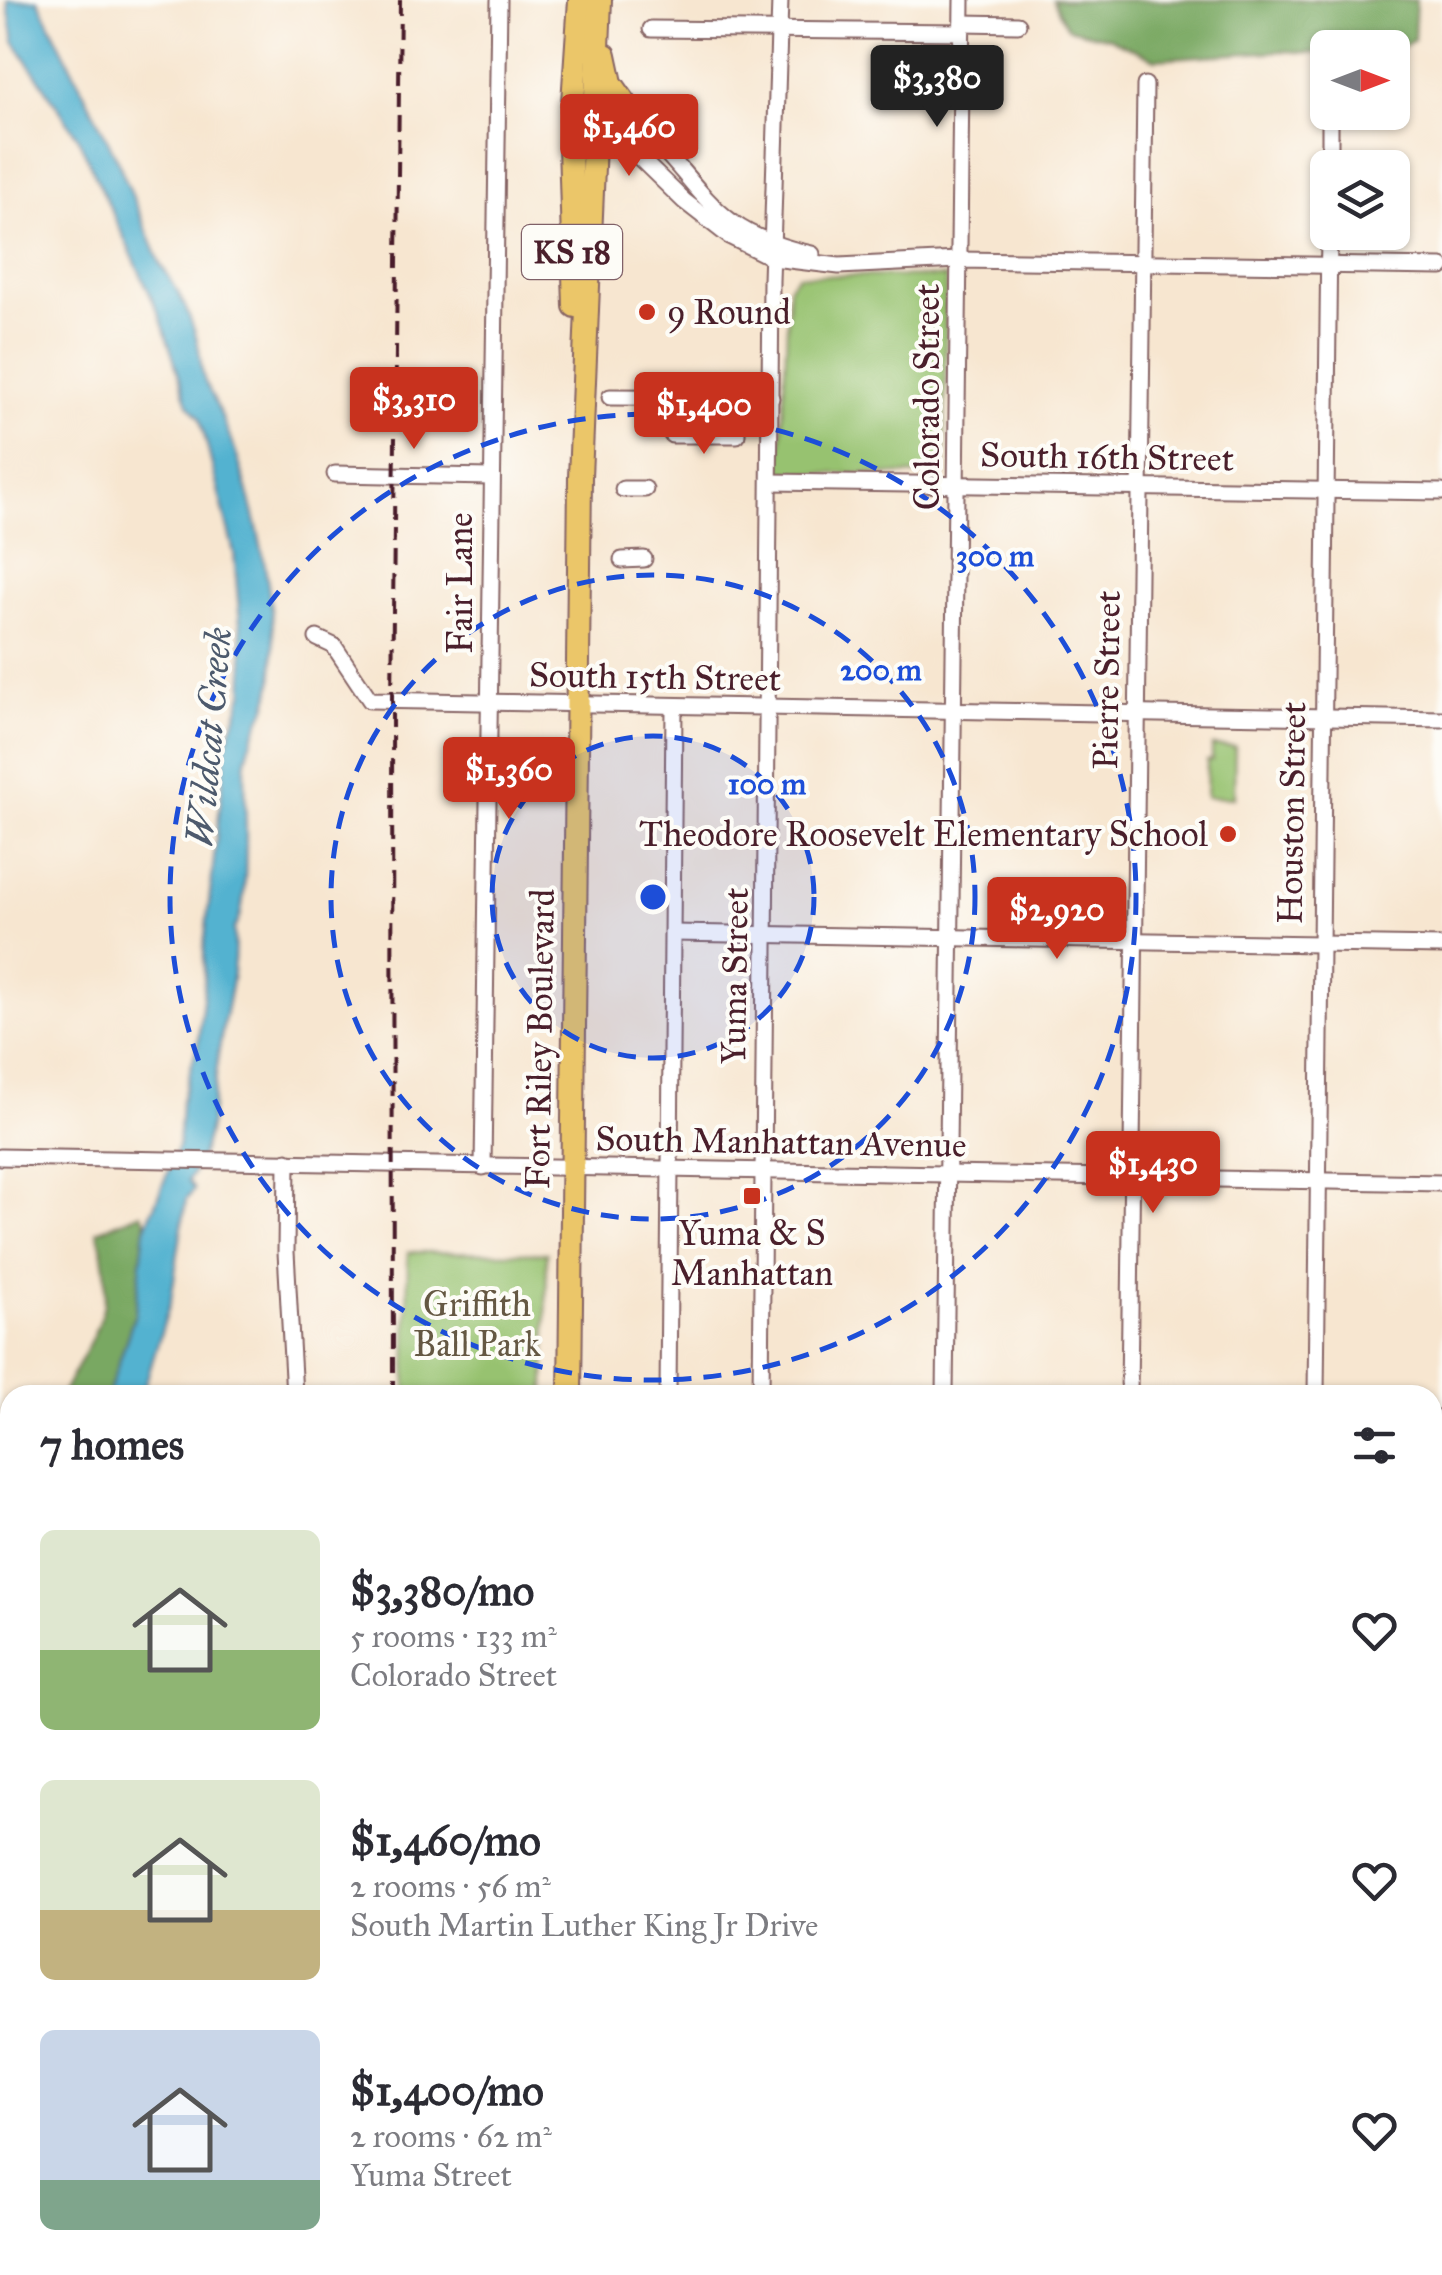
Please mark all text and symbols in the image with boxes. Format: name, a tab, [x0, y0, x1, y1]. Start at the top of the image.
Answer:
north arrow	[1310, 30, 1410, 130]
map controls	[1310, 30, 1410, 250]
pin: $3,380	[856, 45, 1018, 130]
text: $3,380	[893, 58, 981, 97]
pin: $1,460	[548, 94, 710, 179]
text: $1,460	[582, 107, 676, 146]
button: layers	[1310, 150, 1410, 250]
road number: KS 18	[522, 225, 622, 279]
street label: Colorado Street	[906, 284, 949, 510]
place label: 9 Round	[667, 291, 791, 334]
marker: 9 Round	[636, 301, 658, 323]
pin: $3,310	[333, 367, 495, 452]
pin: $1,400	[623, 372, 785, 457]
text: $3,310	[372, 380, 456, 419]
text: $1,400	[656, 385, 752, 424]
street label: South 16th Street	[980, 433, 1234, 481]
street label: Fair Lane	[439, 512, 482, 654]
text: 300 m	[956, 538, 1035, 574]
street label: Pierre Street	[1084, 590, 1130, 770]
water label: Wildcat Creek	[176, 625, 242, 849]
text: 200 m	[840, 652, 922, 688]
street label: South 15th Street	[529, 653, 781, 701]
street label: Houston Street	[1269, 701, 1315, 925]
pin: $1,360	[428, 737, 590, 822]
text: $1,360	[465, 750, 553, 789]
text: 100 m	[728, 766, 807, 802]
place label: Theodore Roosevelt Elementary School	[639, 813, 1209, 856]
marker: Theodore Roosevelt Elementary School	[1217, 823, 1239, 845]
pin: $2,920	[976, 877, 1138, 962]
centre of rings	[635, 879, 671, 915]
street label: Yuma Street	[712, 887, 758, 1065]
street label: Fort Riley Boulevard	[516, 888, 564, 1190]
text: $2,920	[1009, 890, 1105, 929]
street label: South Manhattan Avenue	[595, 1117, 967, 1167]
pin: $1,430	[1072, 1131, 1234, 1216]
text: $1,430	[1108, 1144, 1198, 1183]
marker: Yuma & S Manhattan	[741, 1185, 763, 1207]
place label: Yuma & S Manhattan	[671, 1212, 833, 1295]
park label: Griffith Ball Park	[413, 1283, 542, 1366]
icon: filters	[1347, 1418, 1402, 1473]
text: 7 homes	[40, 1419, 184, 1471]
text: $3,380/mo	[350, 1565, 534, 1617]
icon: home	[120, 1570, 240, 1690]
icon: heart	[1347, 1603, 1402, 1658]
text: 5 rooms · 133 m²	[350, 1617, 557, 1656]
text: Colorado Street	[350, 1656, 557, 1695]
text: $1,460/mo	[350, 1815, 541, 1867]
icon: home	[120, 1820, 240, 1940]
icon: heart	[1347, 1853, 1402, 1908]
text: 2 rooms · 56 m²	[350, 1867, 551, 1906]
text: South Martin Luther King Jr Drive	[350, 1906, 818, 1945]
text: $1,400/mo	[350, 2065, 544, 2117]
icon: home	[120, 2070, 240, 2190]
icon: heart	[1347, 2103, 1402, 2158]
text: 2 rooms · 62 m²	[350, 2117, 552, 2156]
text: Yuma Street	[350, 2156, 512, 2195]

